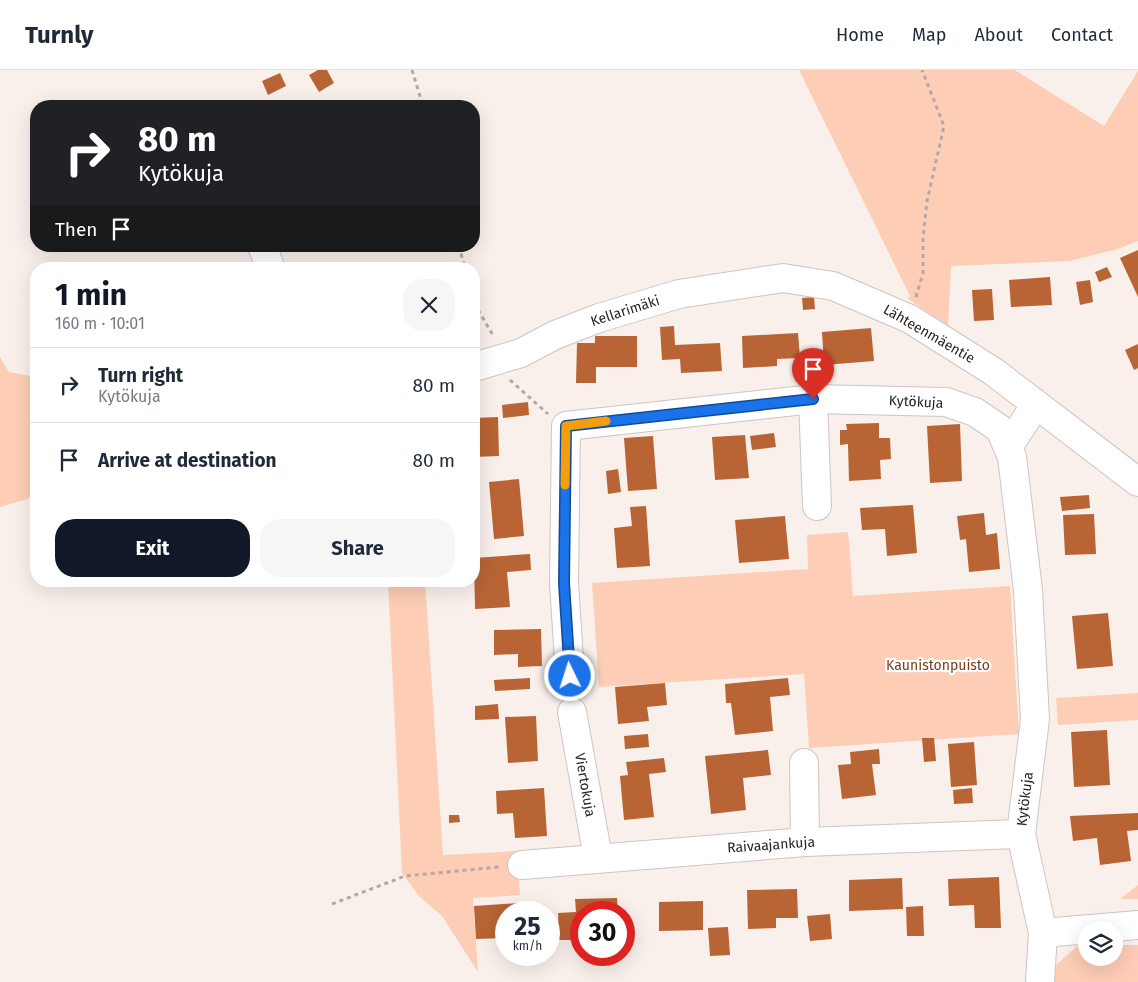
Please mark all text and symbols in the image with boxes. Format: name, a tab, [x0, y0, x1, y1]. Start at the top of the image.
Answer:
text: Turnly	[25, 21, 94, 49]
text: Home	[836, 24, 884, 46]
text: Map	[912, 24, 946, 46]
text: About	[974, 24, 1023, 46]
text: Contact	[1051, 24, 1113, 46]
text: 80 m	[138, 118, 217, 160]
icon: right	[55, 120, 120, 185]
text: Kytökuja	[138, 160, 224, 187]
icon: arrive	[107, 215, 135, 243]
text: Then	[55, 218, 97, 241]
text: 1 min	[55, 277, 127, 313]
button: close	[403, 279, 455, 331]
street label: Kellarimäki	[588, 292, 662, 330]
street label: Lähteenmäentie	[880, 301, 978, 367]
text: 160 m · 10:01	[55, 314, 145, 333]
pin	[792, 348, 834, 399]
icon: arrive	[799, 355, 827, 383]
text: Turn right	[98, 364, 183, 387]
icon: right	[55, 371, 83, 399]
text: 80 m	[413, 374, 455, 397]
text: Kytökuja	[98, 387, 161, 406]
street label: Kytökuja	[888, 392, 944, 412]
icon: arrive	[55, 446, 83, 474]
text: Arrive at destination	[98, 449, 277, 472]
text: 80 m	[413, 449, 455, 472]
button: Exit	[55, 519, 250, 577]
button: Share	[260, 519, 455, 577]
position arrow	[543, 649, 595, 701]
park label: Kaunistonpuisto	[886, 657, 990, 674]
street label: Viertokuja	[571, 752, 599, 818]
street label: Kytökuja	[1013, 771, 1037, 827]
street label: Raivaajankuja	[726, 833, 816, 857]
speed limit sign: 30	[570, 901, 635, 966]
text: 25	[514, 912, 541, 942]
map controls	[1078, 921, 1123, 966]
button: layers	[1078, 921, 1123, 966]
text: km/h	[513, 939, 542, 953]

